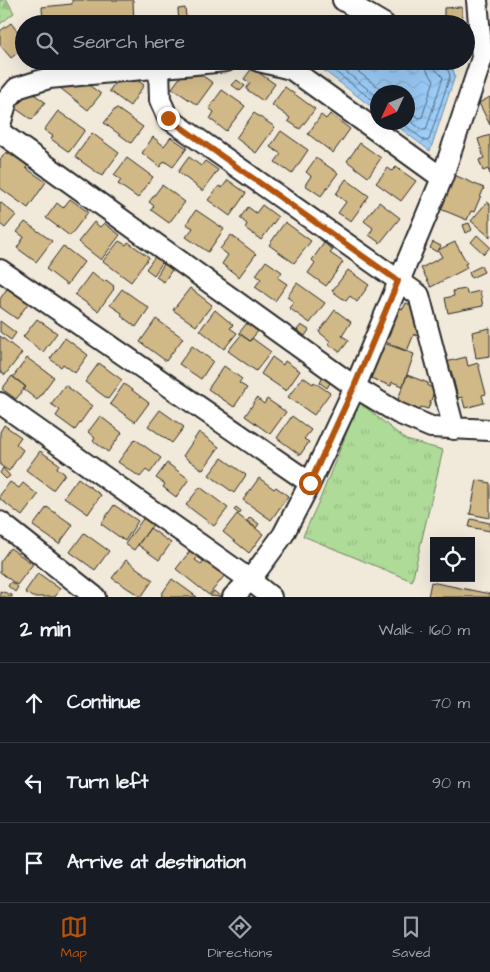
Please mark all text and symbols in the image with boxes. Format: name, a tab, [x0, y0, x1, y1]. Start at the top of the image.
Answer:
search box	[15, 15, 475, 70]
icon: search	[33, 29, 61, 57]
text: Search here	[73, 29, 185, 56]
north arrow	[370, 85, 415, 130]
route end	[157, 107, 180, 130]
route start	[299, 472, 322, 495]
map controls	[430, 537, 475, 582]
button: locate	[430, 537, 475, 582]
text: 2 min	[20, 615, 70, 644]
text: Walk · 160 m	[378, 619, 470, 641]
icon: ahead	[20, 689, 48, 717]
text: Continue	[67, 689, 141, 716]
text: 70 m	[431, 692, 470, 714]
icon: left	[20, 769, 48, 797]
text: Turn left	[67, 769, 148, 796]
text: 90 m	[432, 772, 470, 794]
icon: arrive	[20, 849, 48, 877]
text: Arrive at destination	[67, 849, 246, 876]
tab: Map	[60, 913, 88, 963]
tab: Directions	[207, 913, 272, 963]
tab: Saved	[392, 913, 430, 963]

